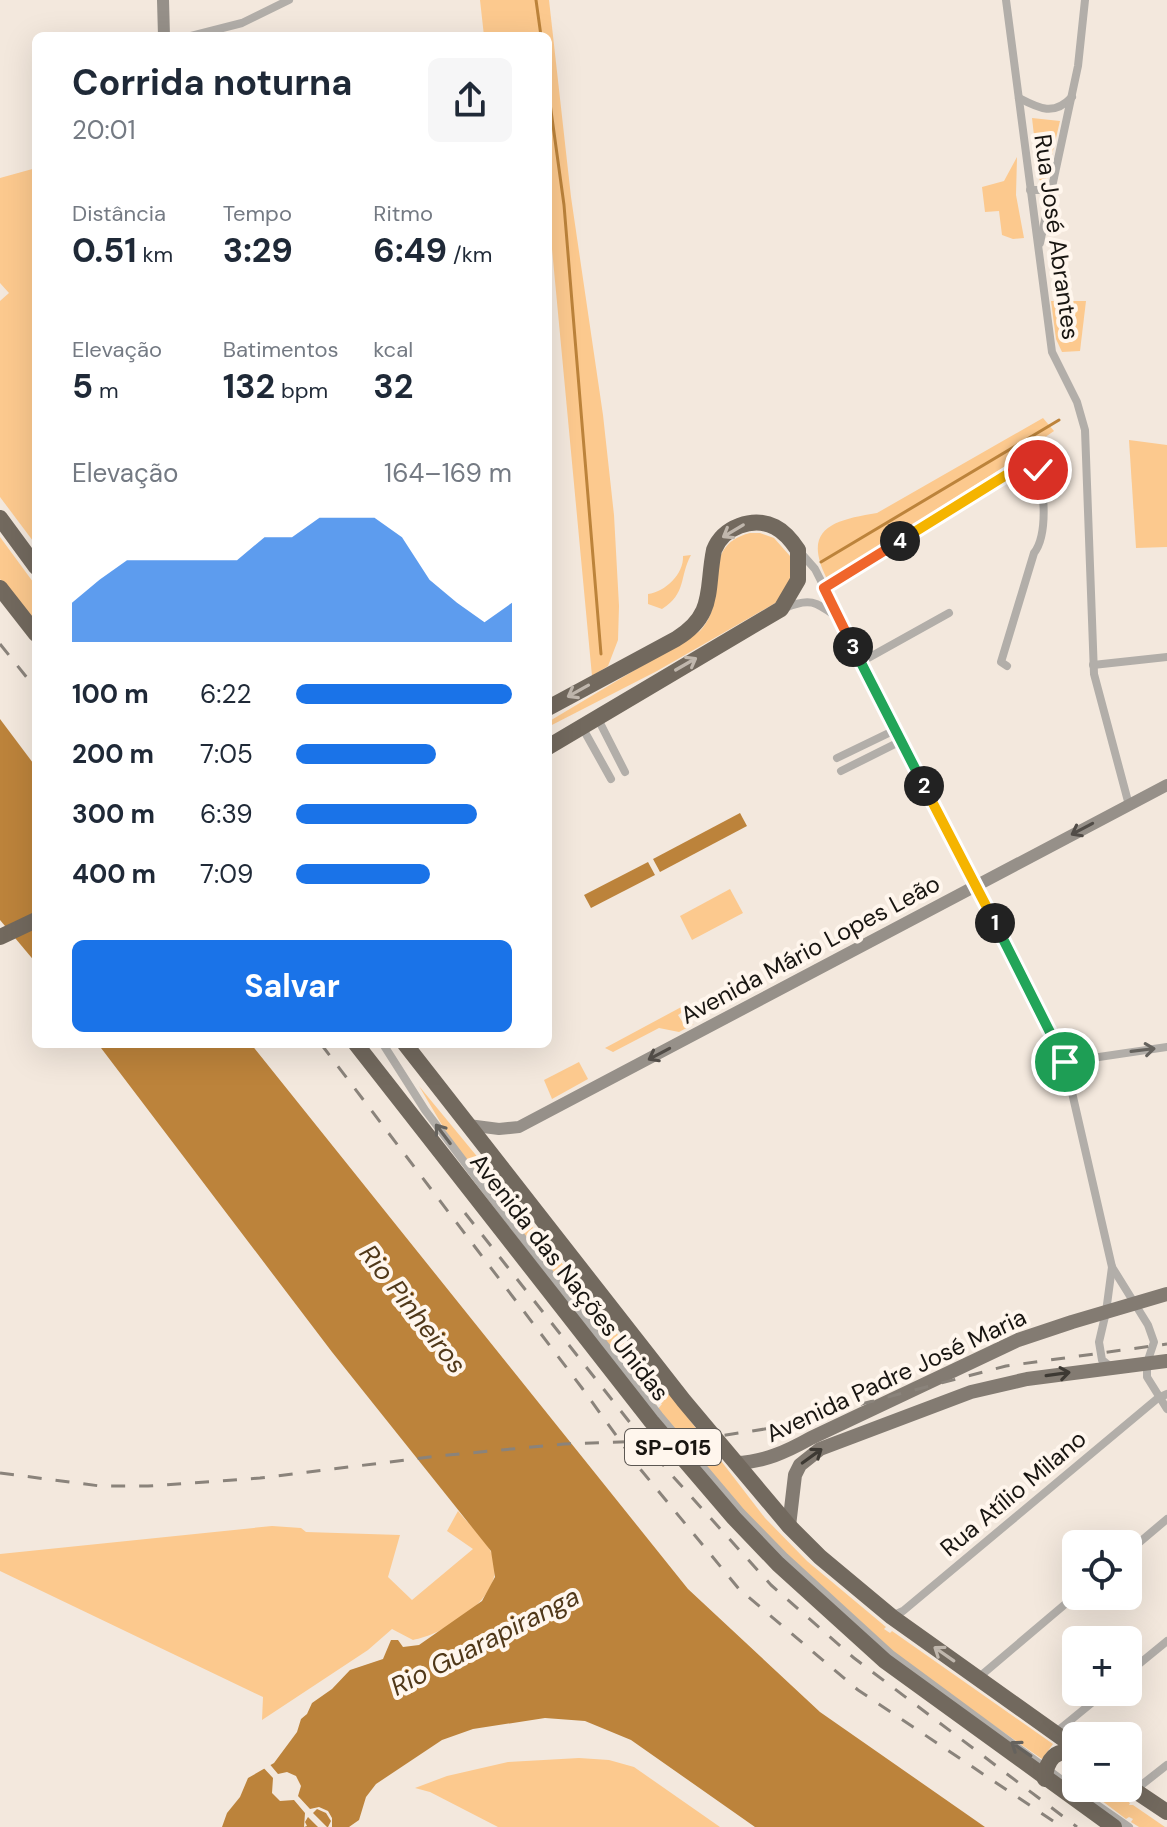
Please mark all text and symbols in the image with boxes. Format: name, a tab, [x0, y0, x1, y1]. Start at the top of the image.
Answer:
button: share	[428, 58, 512, 142]
text: Corrida noturna	[72, 59, 352, 106]
text: 20:01	[72, 113, 136, 147]
street label: Rua José Abrantes	[1027, 132, 1087, 342]
text: Distância	[72, 199, 166, 228]
text: Tempo	[223, 199, 292, 228]
text: Ritmo	[373, 199, 433, 228]
text: 0.51	[72, 228, 137, 273]
text: 3:29	[223, 228, 293, 273]
text: 6:49	[373, 228, 447, 273]
text: km	[137, 240, 173, 269]
text: /km	[447, 240, 492, 269]
text: Elevação	[72, 335, 162, 364]
text: Batimentos	[223, 335, 339, 364]
text: kcal	[373, 335, 413, 364]
text: 5	[72, 364, 93, 409]
text: 132	[223, 364, 275, 409]
text: 32	[373, 364, 413, 409]
text: m	[93, 376, 119, 405]
text: bpm	[275, 376, 328, 405]
pin	[1004, 436, 1072, 504]
icon: check	[1016, 448, 1060, 492]
text: Elevação	[72, 456, 178, 490]
text: 164–169 m	[384, 456, 512, 490]
pin: 4	[880, 521, 920, 561]
one-way arrow	[722, 523, 745, 539]
text: 4	[893, 526, 907, 555]
pin: 3	[833, 627, 873, 667]
text: 3	[846, 632, 860, 661]
one-way arrow	[674, 656, 697, 672]
text: 100 m	[72, 677, 149, 711]
text: 6:22	[200, 677, 252, 711]
one-way arrow	[567, 684, 591, 700]
text: 200 m	[72, 737, 154, 771]
text: 7:05	[200, 737, 253, 771]
pin: 2	[904, 766, 944, 806]
text: 2	[918, 771, 930, 800]
text: 300 m	[72, 797, 155, 831]
text: 6:39	[200, 797, 253, 831]
one-way arrow	[1071, 822, 1095, 838]
text: 400 m	[72, 857, 156, 891]
text: 7:09	[200, 857, 253, 891]
street label: Avenida Mário Lopes Leão	[675, 867, 945, 1031]
pin: 1	[975, 903, 1015, 943]
text: 1	[991, 908, 999, 937]
button: Salvar	[72, 940, 512, 1032]
pin	[1031, 1028, 1099, 1096]
icon: arrive	[1043, 1040, 1087, 1084]
one-way arrow	[1130, 1042, 1156, 1057]
one-way arrow	[647, 1046, 671, 1062]
one-way arrow	[435, 1124, 452, 1145]
street label: Avenida das Nações Unidas	[464, 1147, 676, 1407]
water label: Rio Pinheiros	[352, 1238, 474, 1380]
street label: Avenida Padre José Maria	[761, 1301, 1031, 1449]
one-way arrow	[1045, 1366, 1070, 1381]
street label: Rua Atílio Milano	[934, 1423, 1092, 1563]
road number: SP-015	[625, 1429, 721, 1465]
one-way arrow	[801, 1448, 823, 1464]
map controls	[1062, 1530, 1142, 1802]
button: locate	[1062, 1530, 1142, 1610]
water label: Rio Guarapiranga	[385, 1579, 585, 1703]
button: +	[1062, 1626, 1142, 1706]
one-way arrow	[934, 1646, 955, 1663]
button: −	[1062, 1722, 1142, 1802]
one-way arrow	[1010, 1740, 1032, 1757]

